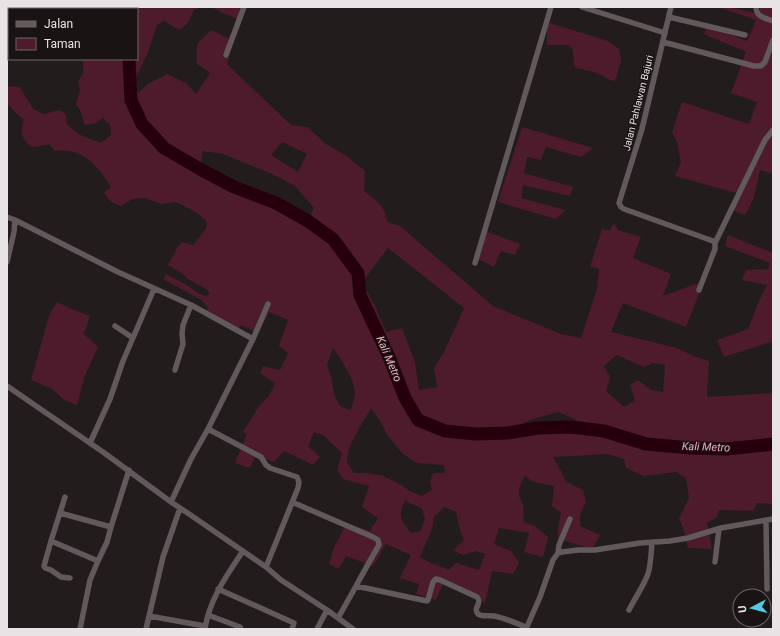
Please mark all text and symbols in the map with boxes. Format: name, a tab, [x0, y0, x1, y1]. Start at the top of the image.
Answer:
legend	[8, 8, 138, 60]
text: Jalan	[44, 17, 73, 31]
text: Taman	[44, 37, 81, 51]
street label: Jalan Pahlawan Bajuri	[621, 54, 655, 152]
water label: Kali Metro	[374, 334, 404, 384]
water label: Kali Metro	[682, 440, 730, 454]
north arrow	[732, 588, 772, 628]
text: U	[736, 605, 749, 614]

